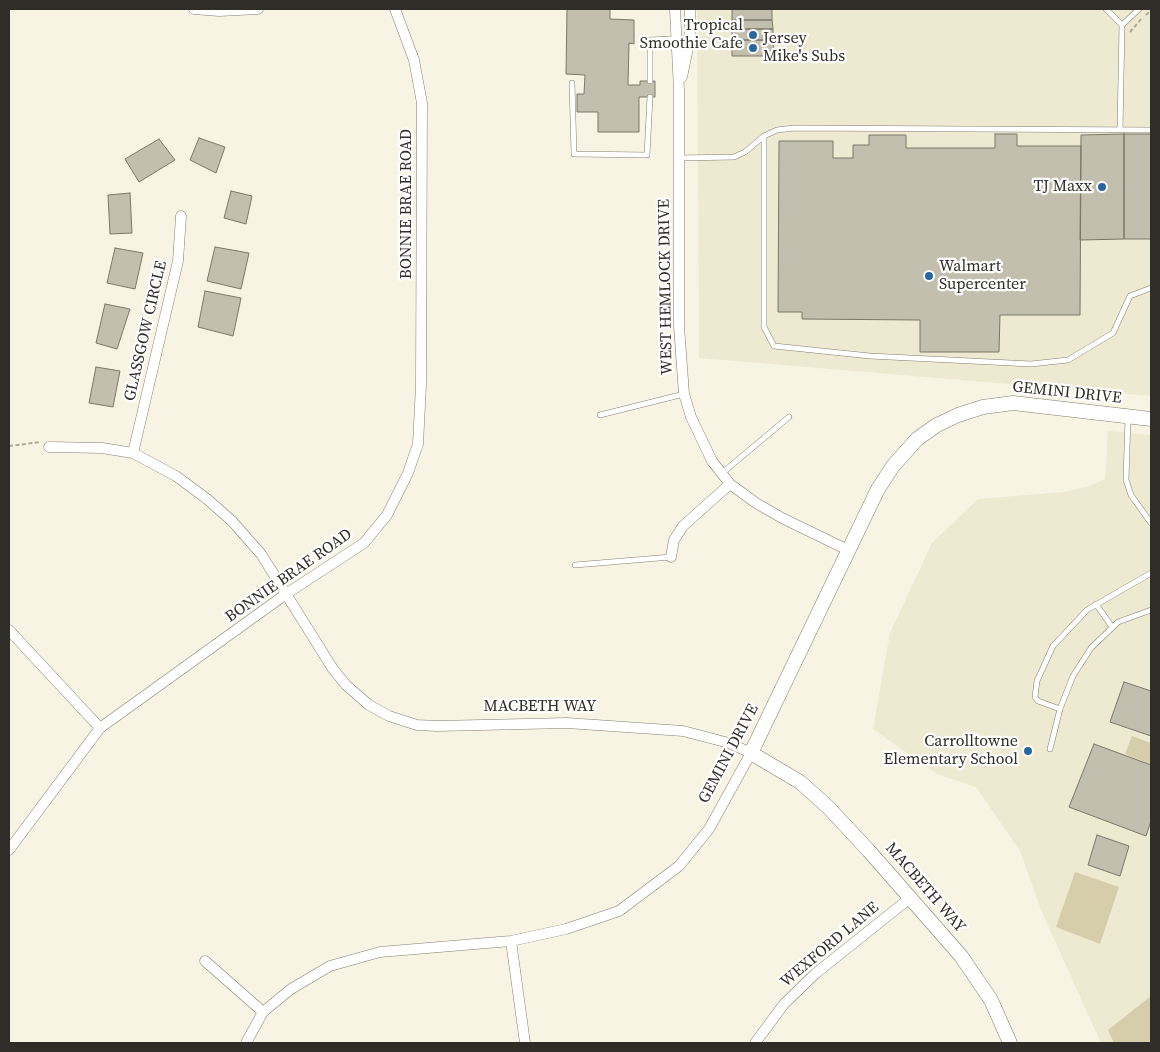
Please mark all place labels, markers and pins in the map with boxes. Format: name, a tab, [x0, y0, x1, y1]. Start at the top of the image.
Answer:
place label: Tropical Smoothie Cafe	[640, 16, 743, 54]
marker: Tropical Smoothie Cafe	[747, 29, 759, 41]
place label: Jersey Mike's Subs	[763, 29, 845, 67]
marker: Jersey Mike's Subs	[747, 42, 759, 54]
place label: TJ Maxx	[1033, 177, 1092, 197]
marker: TJ Maxx	[1096, 181, 1108, 193]
place label: Walmart Supercenter	[939, 257, 1026, 295]
marker: Walmart Supercenter	[923, 270, 935, 282]
place label: Carrolltowne Elementary School	[884, 732, 1018, 770]
marker: Carrolltowne Elementary School	[1022, 745, 1034, 757]

